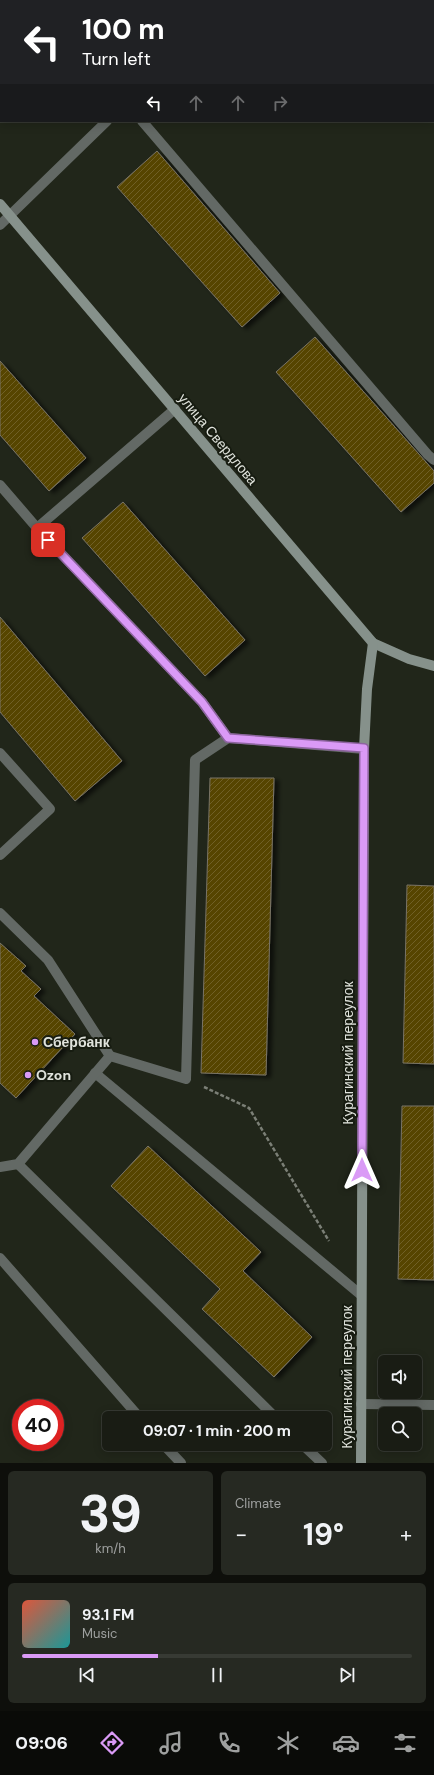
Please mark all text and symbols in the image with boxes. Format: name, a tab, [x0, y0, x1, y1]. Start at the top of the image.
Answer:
text: 100 m	[82, 11, 165, 48]
icon: left	[16, 16, 68, 68]
text: Turn left	[82, 47, 151, 71]
icon: left	[143, 92, 165, 114]
icon: ahead	[185, 92, 207, 114]
icon: ahead	[227, 92, 249, 114]
icon: right	[269, 92, 291, 114]
street label: улица Свердлова	[174, 389, 262, 489]
pin	[31, 523, 65, 557]
icon: arrive	[37, 529, 59, 551]
street label: Курагинский переулок	[339, 980, 357, 1125]
place label: Сбербанк	[43, 1033, 111, 1051]
marker: Сбербанк	[30, 1037, 40, 1047]
place label: Ozon	[36, 1066, 71, 1084]
marker: Ozon	[23, 1070, 33, 1080]
position arrow	[341, 1149, 383, 1191]
street label: Курагинский переулок	[338, 1304, 356, 1449]
map controls	[378, 1355, 422, 1451]
button: sound	[378, 1355, 422, 1399]
speed limit sign: 40	[12, 1399, 64, 1451]
button: search	[378, 1407, 422, 1451]
text: 09:07 · 1 min · 200 m	[143, 1421, 291, 1441]
text: 39	[79, 1480, 142, 1548]
text: Climate	[235, 1495, 281, 1512]
text: 19°	[303, 1515, 344, 1554]
text: −	[235, 1520, 247, 1549]
text: +	[400, 1520, 412, 1549]
text: km/h	[95, 1540, 126, 1557]
text: 93.1 FM	[82, 1605, 134, 1625]
text: Music	[82, 1625, 117, 1642]
icon: previous	[76, 1664, 98, 1686]
icon: pause	[206, 1664, 228, 1686]
icon: next	[336, 1664, 358, 1686]
icon: directions	[98, 1729, 126, 1757]
icon: music	[157, 1729, 185, 1757]
icon: phone	[215, 1729, 243, 1757]
icon: climate	[274, 1729, 302, 1757]
icon: car	[332, 1729, 360, 1757]
icon: filters	[391, 1729, 419, 1757]
text: 09:06	[15, 1731, 68, 1755]

